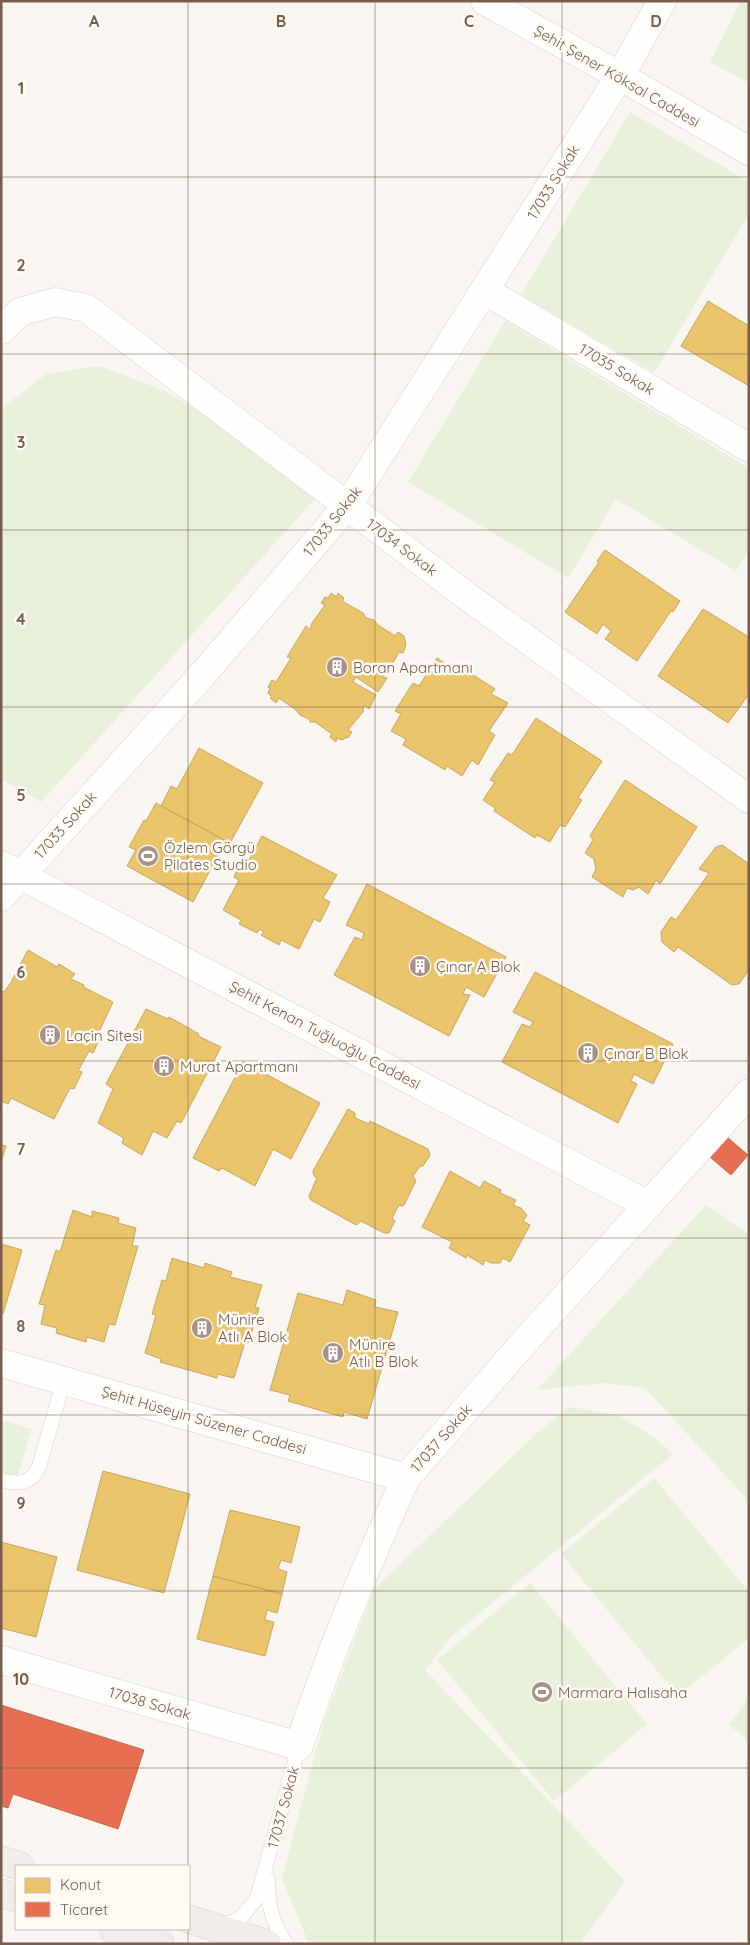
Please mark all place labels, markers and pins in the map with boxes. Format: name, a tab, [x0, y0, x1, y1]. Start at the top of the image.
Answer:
building icon: Boran Apartmanı	[325, 655, 349, 679]
place label: Boran Apartmanı	[353, 658, 473, 677]
place label: Özlem Görgü Pilates Studio	[164, 838, 257, 874]
sports icon: Özlem Görgü Pilates Studio	[136, 844, 160, 868]
building icon: Çınar A Blok	[408, 954, 432, 978]
place label: Çınar A Blok	[436, 957, 521, 976]
building icon: Laçin Sitesi	[38, 1023, 62, 1047]
place label: Laçin Sitesi	[66, 1026, 142, 1045]
building icon: Çınar B Blok	[576, 1041, 600, 1065]
place label: Çınar B Blok	[604, 1044, 689, 1063]
building icon: Murat Apartmanı	[152, 1054, 176, 1078]
place label: Murat Apartmanı	[180, 1057, 298, 1076]
place label: Münire Atlı A Blok	[218, 1310, 287, 1346]
building icon: Münire Atlı A Blok	[190, 1316, 214, 1340]
place label: Münire Atlı B Blok	[349, 1335, 418, 1371]
building icon: Münire Atlı B Blok	[321, 1341, 345, 1365]
sports icon: Marmara Halısaha	[530, 1680, 554, 1704]
place label: Marmara Halısaha	[558, 1683, 687, 1702]

